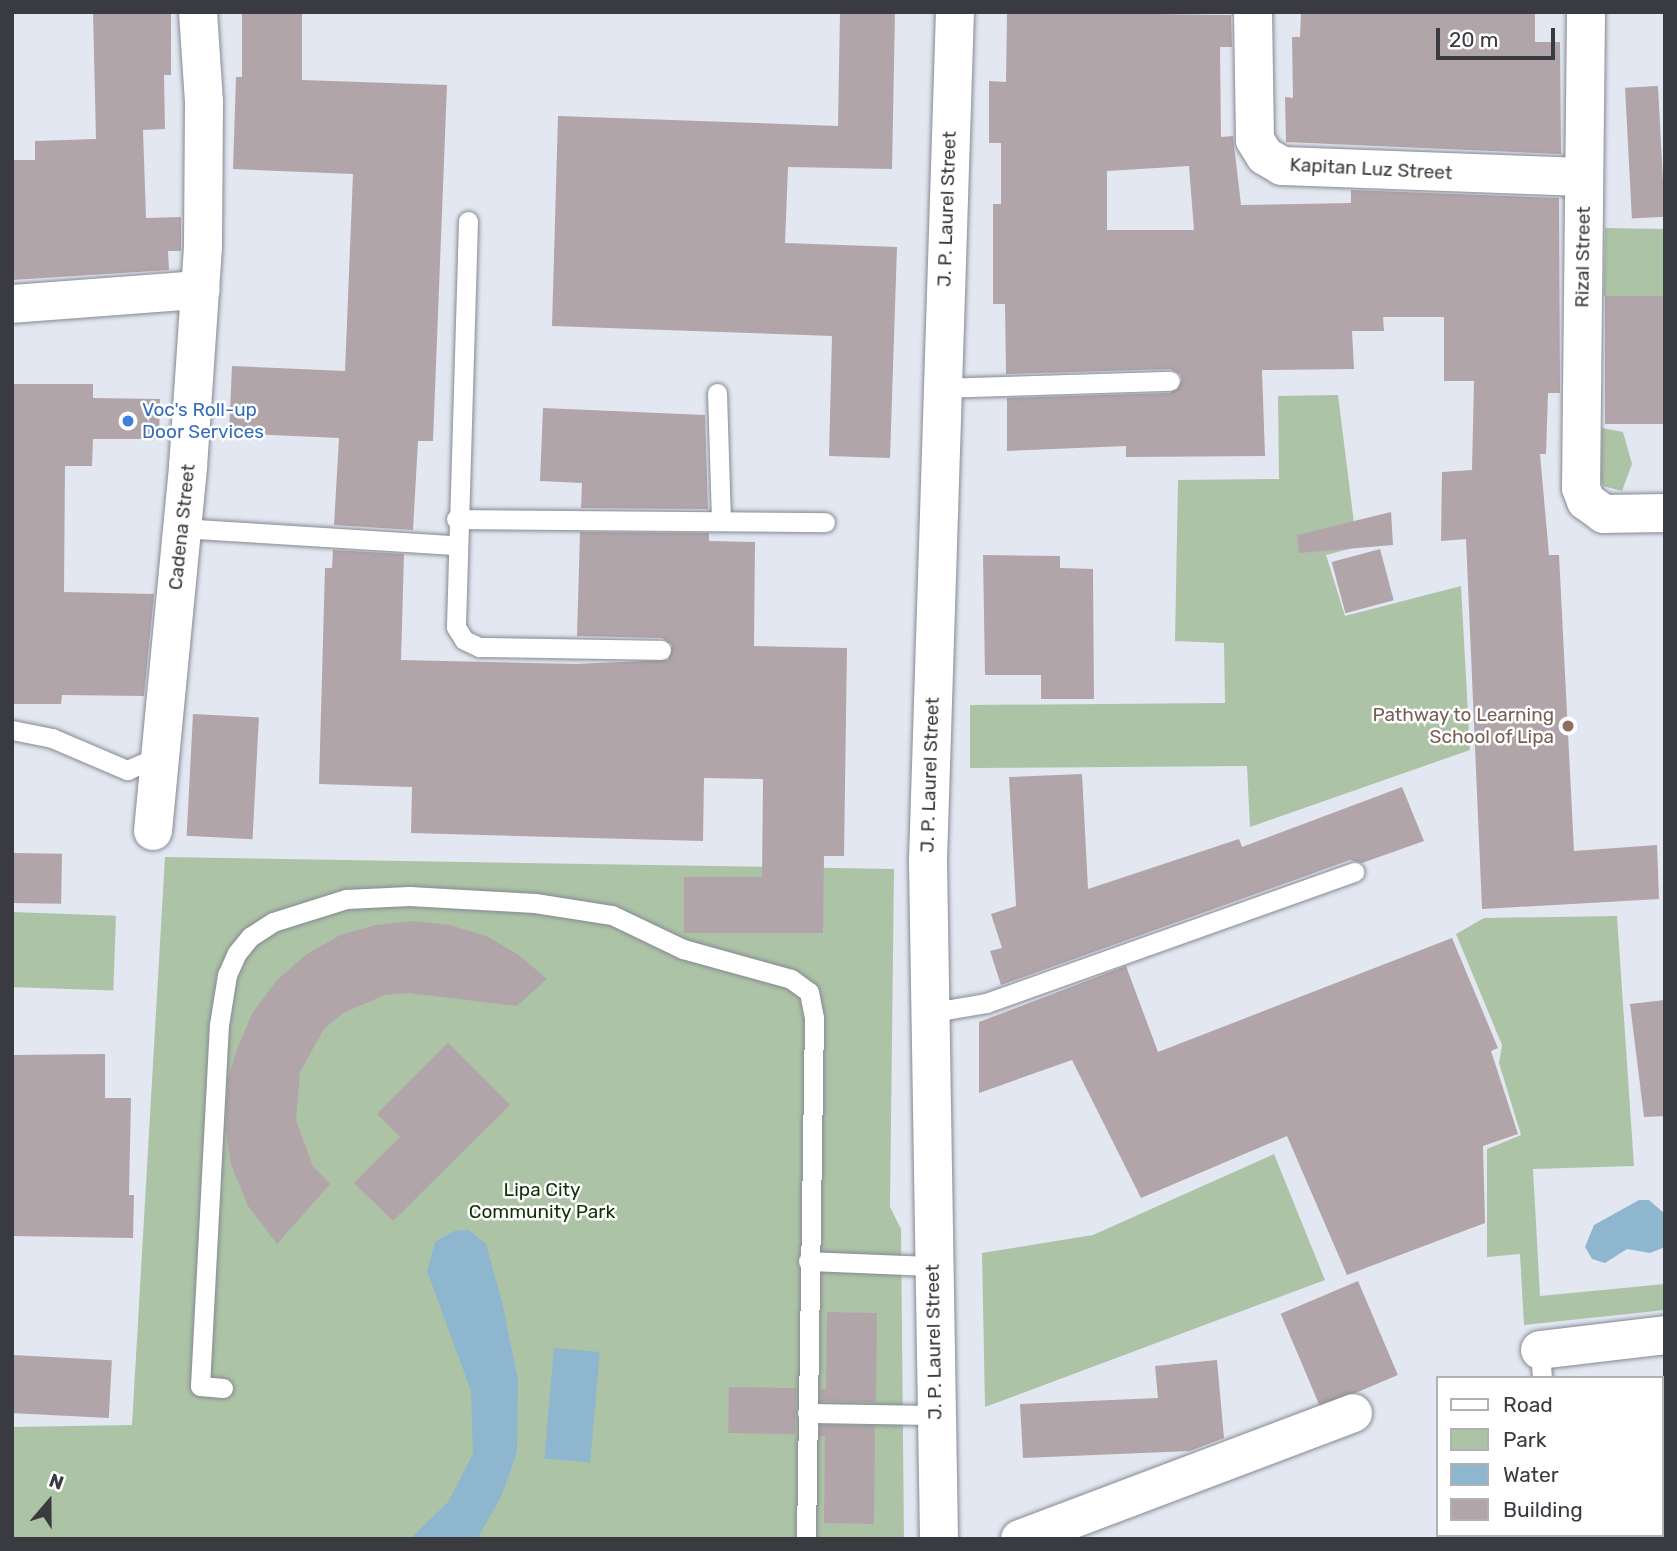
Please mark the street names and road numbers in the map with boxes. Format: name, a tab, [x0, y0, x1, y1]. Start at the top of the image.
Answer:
street label: J. P. Laurel Street	[933, 131, 961, 287]
street label: Kapitan Luz Street	[1289, 153, 1453, 185]
street label: Rizal Street	[1571, 206, 1595, 308]
street label: Cadena Street	[164, 463, 200, 591]
street label: J. P. Laurel Street	[916, 697, 944, 853]
street label: J. P. Laurel Street	[921, 1264, 947, 1420]

